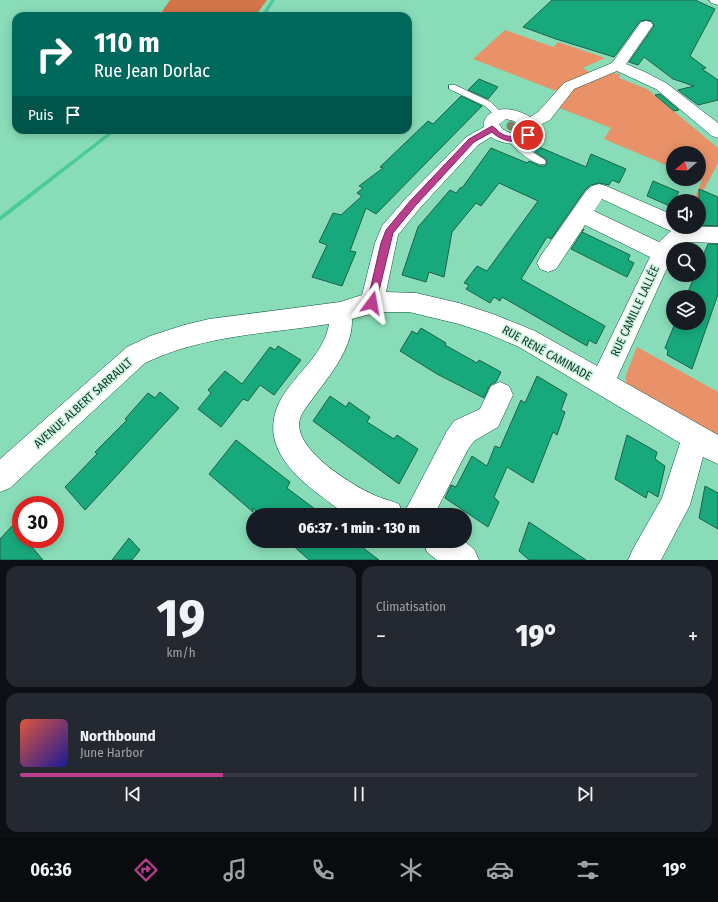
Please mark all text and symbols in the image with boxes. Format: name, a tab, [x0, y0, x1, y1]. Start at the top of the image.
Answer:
text: 110 m	[94, 26, 160, 59]
icon: right	[28, 28, 80, 80]
text: Rue Jean Dorlac	[94, 60, 210, 82]
icon: arrive	[62, 104, 84, 126]
text: Puis	[28, 106, 54, 124]
pin	[511, 118, 545, 152]
icon: arrive	[517, 124, 539, 146]
north arrow	[666, 146, 706, 186]
map controls	[666, 146, 706, 330]
button: sound	[666, 194, 706, 234]
button: search	[666, 242, 706, 282]
street label: RUE CAMILLE LALLÉE	[607, 263, 662, 359]
position arrow	[351, 282, 393, 324]
button: layers	[666, 290, 706, 330]
street label: RUE RENÉ CAMINADE	[500, 322, 595, 384]
street label: AVENUE ALBERT SARRAULT	[31, 355, 135, 451]
speed limit sign: 30	[12, 496, 64, 548]
text: 06:37 · 1 min · 130 m	[298, 519, 420, 537]
text: 19	[157, 587, 205, 650]
text: Climatisation	[376, 599, 446, 614]
text: 19°	[516, 618, 558, 654]
text: −	[376, 623, 386, 650]
text: +	[688, 623, 698, 650]
text: km/h	[167, 645, 196, 660]
text: Northbound	[80, 727, 156, 745]
text: June Harbor	[80, 745, 144, 760]
icon: previous	[122, 783, 144, 805]
icon: pause	[348, 783, 370, 805]
icon: next	[574, 783, 596, 805]
icon: directions	[132, 856, 160, 884]
icon: music	[221, 856, 249, 884]
icon: phone	[309, 856, 337, 884]
icon: climate	[397, 856, 425, 884]
icon: car	[486, 856, 514, 884]
icon: filters	[574, 856, 602, 884]
text: 06:36	[30, 859, 72, 881]
text: 19°	[662, 859, 688, 881]

